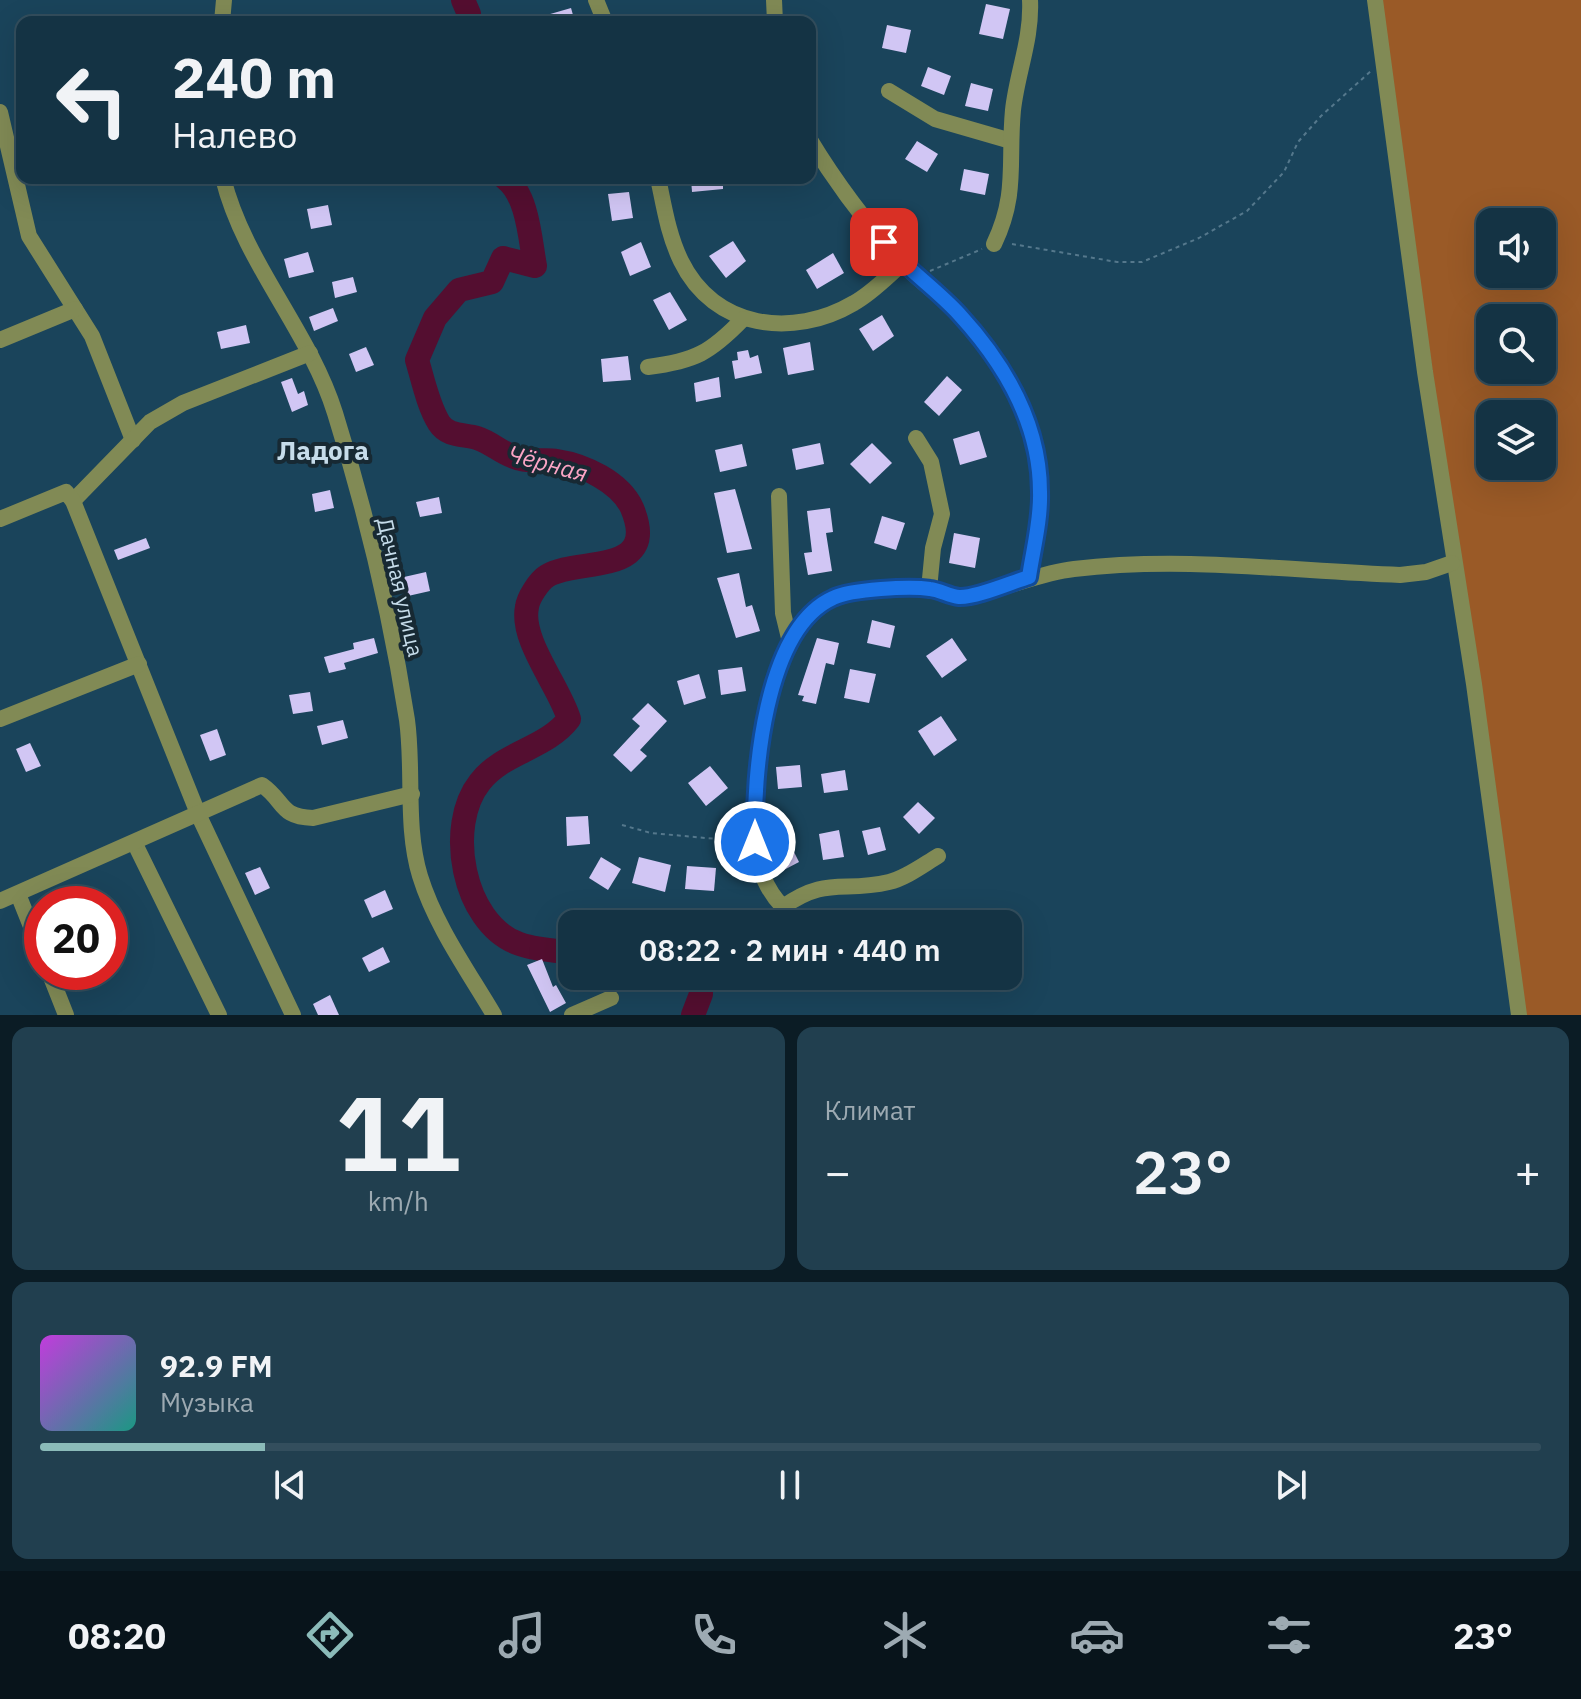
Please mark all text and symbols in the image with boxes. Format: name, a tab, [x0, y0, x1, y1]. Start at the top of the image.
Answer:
text: 240 m	[172, 41, 336, 113]
icon: left	[40, 48, 144, 152]
text: Налево	[172, 111, 297, 158]
pin	[850, 208, 918, 276]
map controls	[1476, 208, 1556, 480]
button: sound	[1476, 208, 1556, 288]
icon: arrive	[862, 220, 906, 264]
button: search	[1476, 304, 1556, 384]
button: layers	[1476, 400, 1556, 480]
district label: Ладога	[277, 433, 369, 467]
water label: Чёрная	[505, 437, 591, 489]
street label: Дачная улица	[371, 515, 431, 660]
position arrow	[713, 800, 797, 884]
speed limit sign: 20	[24, 886, 128, 990]
text: 08:22 · 2 мин · 440 m	[639, 930, 941, 969]
text: 11	[336, 1064, 461, 1200]
text: Климат	[825, 1093, 916, 1127]
text: 23°	[1133, 1132, 1233, 1211]
text: −	[825, 1143, 851, 1200]
text: +	[1515, 1143, 1541, 1200]
text: km/h	[368, 1184, 429, 1218]
text: 92.9 FM	[160, 1346, 273, 1385]
text: Музыка	[160, 1385, 254, 1419]
icon: previous	[268, 1463, 312, 1507]
icon: pause	[768, 1463, 812, 1507]
icon: next	[1269, 1463, 1313, 1507]
icon: directions	[302, 1607, 358, 1663]
icon: music	[494, 1607, 550, 1663]
icon: phone	[686, 1607, 742, 1663]
icon: climate	[877, 1607, 933, 1663]
icon: car	[1069, 1607, 1125, 1663]
icon: filters	[1261, 1607, 1317, 1663]
text: 08:20	[68, 1612, 166, 1659]
text: 23°	[1453, 1612, 1513, 1659]

